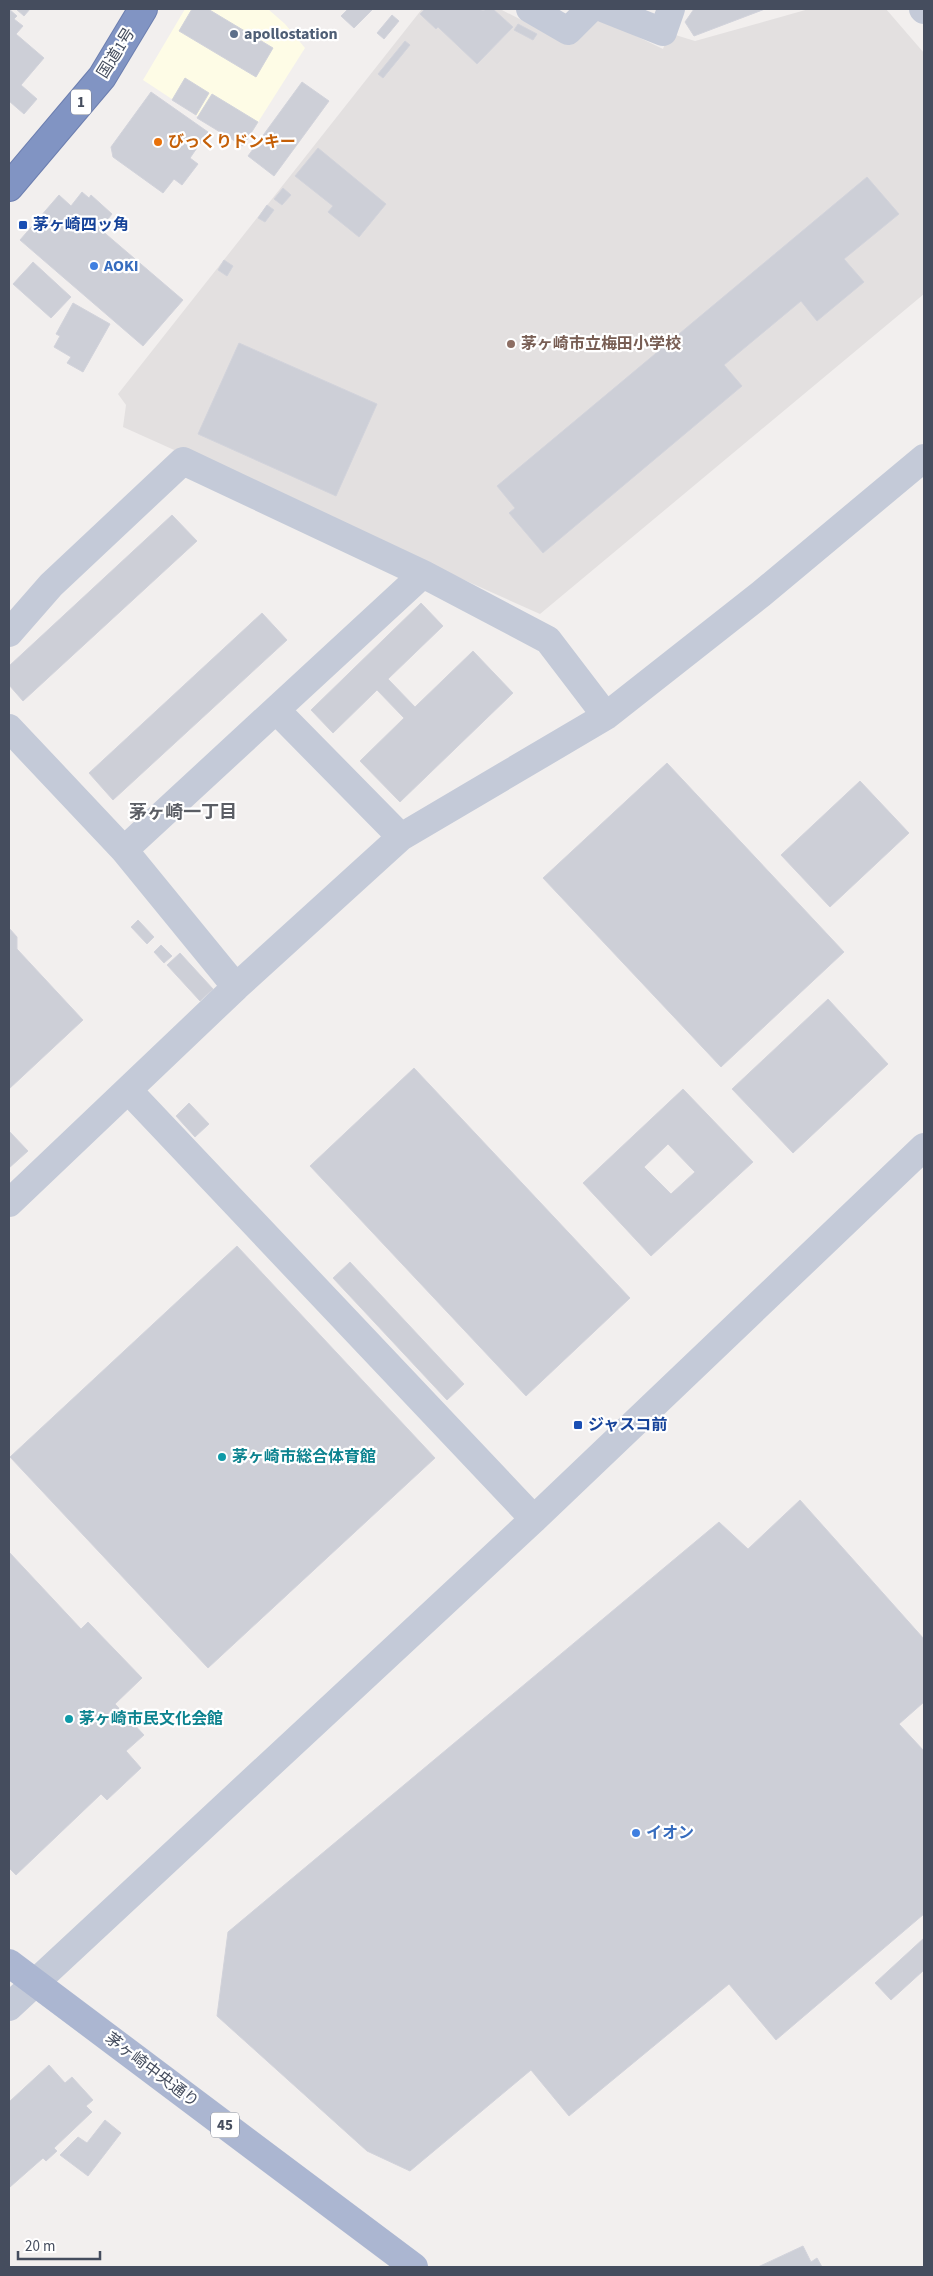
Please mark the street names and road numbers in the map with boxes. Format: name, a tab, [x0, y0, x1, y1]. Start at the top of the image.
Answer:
street label: 国道1号	[92, 23, 140, 83]
road number: 1	[71, 90, 91, 114]
street label: 茅ヶ崎中央通り	[101, 2028, 203, 2112]
road number: 45	[211, 2112, 239, 2138]

